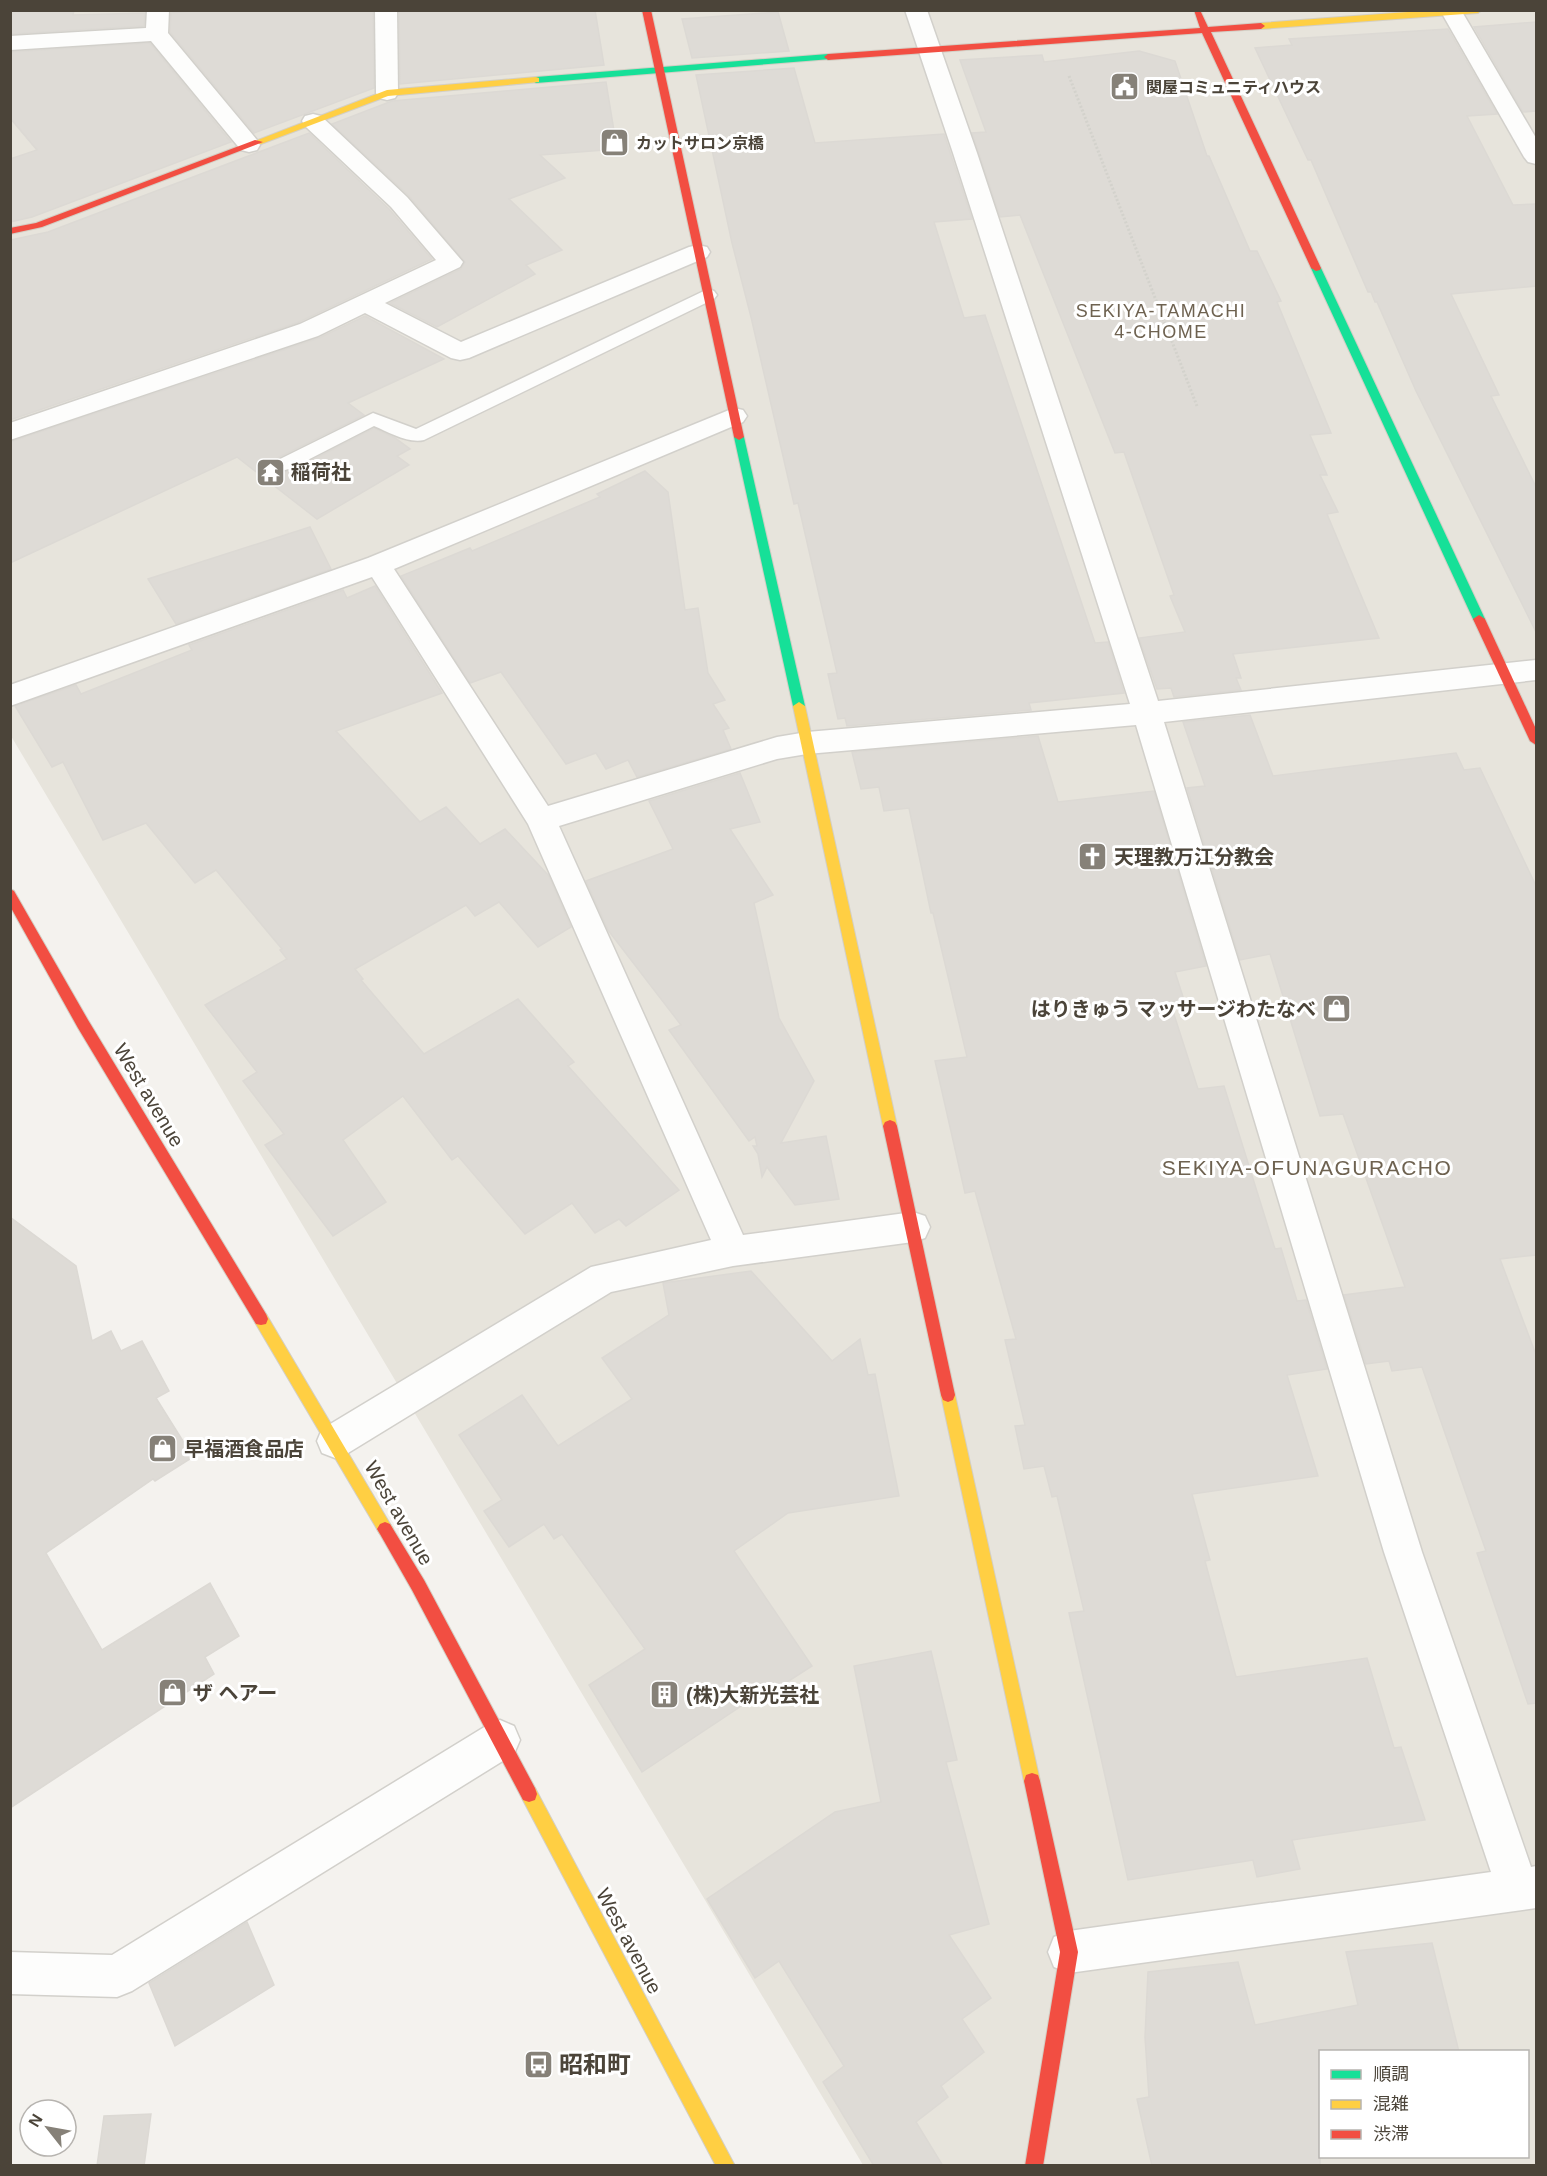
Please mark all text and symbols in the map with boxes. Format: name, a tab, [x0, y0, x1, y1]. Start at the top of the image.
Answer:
public building icon: 関屋コミュニティハウス	[1109, 71, 1141, 103]
place label: 関屋コミュニティハウス	[1146, 79, 1321, 96]
shop icon: カットサロン京橋	[599, 127, 631, 159]
place label: カットサロン京橋	[636, 135, 764, 152]
district label: SEKIYA-TAMACHI 4-CHOME	[1076, 301, 1246, 342]
temple icon: 稲荷社	[254, 456, 286, 488]
place label: 稲荷社	[291, 461, 351, 483]
church icon: 天理教万江分教会	[1077, 841, 1109, 873]
place label: 天理教万江分教会	[1114, 846, 1274, 868]
shop icon: はりきゅう マッサージわたなべ	[1321, 993, 1353, 1025]
place label: はりきゅう マッサージわたなべ	[1031, 998, 1316, 1020]
street label: West avenue	[110, 1039, 188, 1151]
district label: SEKIYA-OFUNAGURACHO	[1162, 1156, 1452, 1179]
shop icon: 早福酒食品店	[147, 1433, 179, 1465]
place label: 早福酒食品店	[184, 1438, 304, 1460]
street label: West avenue	[360, 1457, 438, 1569]
shop icon: ザ ヘアー	[156, 1677, 188, 1709]
building icon: (株)大新光芸社	[649, 1679, 681, 1711]
place label: ザ ヘアー	[193, 1682, 277, 1704]
place label: (株)大新光芸社	[686, 1684, 819, 1706]
street label: West avenue	[592, 1884, 666, 1998]
bus stop icon: 昭和町	[522, 2049, 554, 2081]
legend	[1319, 2050, 1529, 2158]
place label: 昭和町	[559, 2051, 631, 2078]
text: 順調	[1373, 2064, 1409, 2084]
text: 混雑	[1373, 2094, 1409, 2114]
north arrow	[18, 2098, 78, 2158]
text: N	[25, 2111, 46, 2130]
text: 渋滞	[1373, 2124, 1409, 2144]

